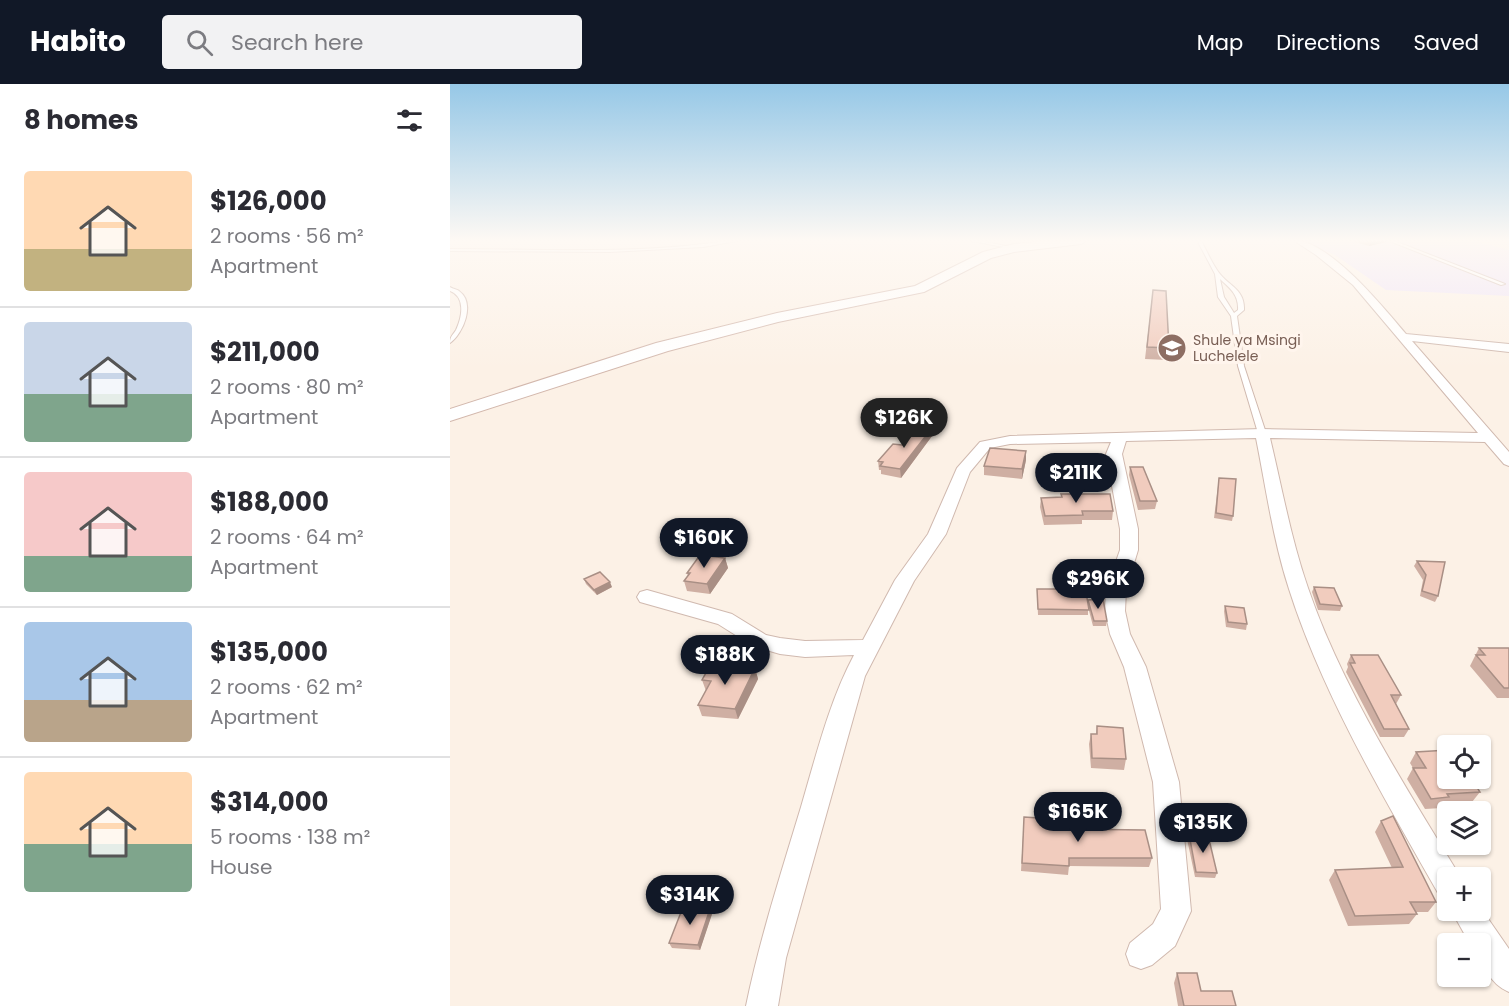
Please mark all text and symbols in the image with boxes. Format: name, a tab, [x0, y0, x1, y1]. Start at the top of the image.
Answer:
search box	[162, 15, 582, 69]
text: Habito	[30, 22, 126, 61]
icon: search	[183, 26, 216, 59]
text: Search here	[231, 27, 363, 58]
text: Map	[1197, 28, 1243, 57]
text: Directions	[1276, 28, 1380, 57]
text: Saved	[1413, 28, 1479, 57]
text: 8 homes	[24, 102, 139, 138]
icon: filters	[393, 104, 426, 137]
text: $126,000	[210, 183, 327, 219]
icon: home	[72, 195, 144, 267]
text: 2 rooms · 56 m²	[210, 222, 364, 250]
text: Apartment	[210, 252, 318, 280]
place label: Shule ya Msingi Luchelele	[1193, 330, 1301, 366]
school or university icon: Shule ya Msingi Luchelele	[1156, 332, 1188, 364]
text: $211,000	[210, 334, 320, 370]
icon: home	[72, 346, 144, 418]
text: 2 rooms · 80 m²	[210, 373, 364, 401]
pin: $126K	[862, 398, 946, 449]
text: Apartment	[210, 403, 318, 431]
text: $126K	[875, 403, 933, 431]
pin: $211K	[1034, 453, 1118, 504]
text: $211K	[1049, 458, 1103, 486]
text: $188,000	[210, 484, 329, 520]
icon: home	[72, 496, 144, 568]
pin: $160K	[662, 518, 746, 569]
text: 2 rooms · 64 m²	[210, 523, 364, 551]
text: $160K	[674, 523, 734, 551]
text: Apartment	[210, 553, 318, 581]
pin: $296K	[1056, 559, 1140, 610]
text: $296K	[1066, 564, 1130, 592]
text: $135,000	[210, 634, 328, 670]
pin: $188K	[683, 635, 767, 686]
text: $188K	[695, 640, 755, 668]
icon: home	[72, 646, 144, 718]
text: 2 rooms · 62 m²	[210, 673, 363, 701]
text: Apartment	[210, 703, 318, 731]
map controls	[1437, 735, 1491, 987]
button: locate	[1437, 735, 1491, 789]
text: $314,000	[210, 784, 329, 820]
pin: $165K	[1036, 792, 1120, 843]
icon: home	[72, 796, 144, 868]
text: $165K	[1048, 797, 1108, 825]
button: layers	[1437, 801, 1491, 855]
pin: $135K	[1161, 803, 1245, 854]
text: $135K	[1173, 808, 1233, 836]
text: 5 rooms · 138 m²	[210, 823, 370, 851]
text: House	[210, 853, 272, 881]
button: +	[1437, 867, 1491, 921]
pin: $314K	[648, 875, 732, 926]
text: $314K	[660, 880, 720, 908]
button: −	[1437, 933, 1491, 987]

